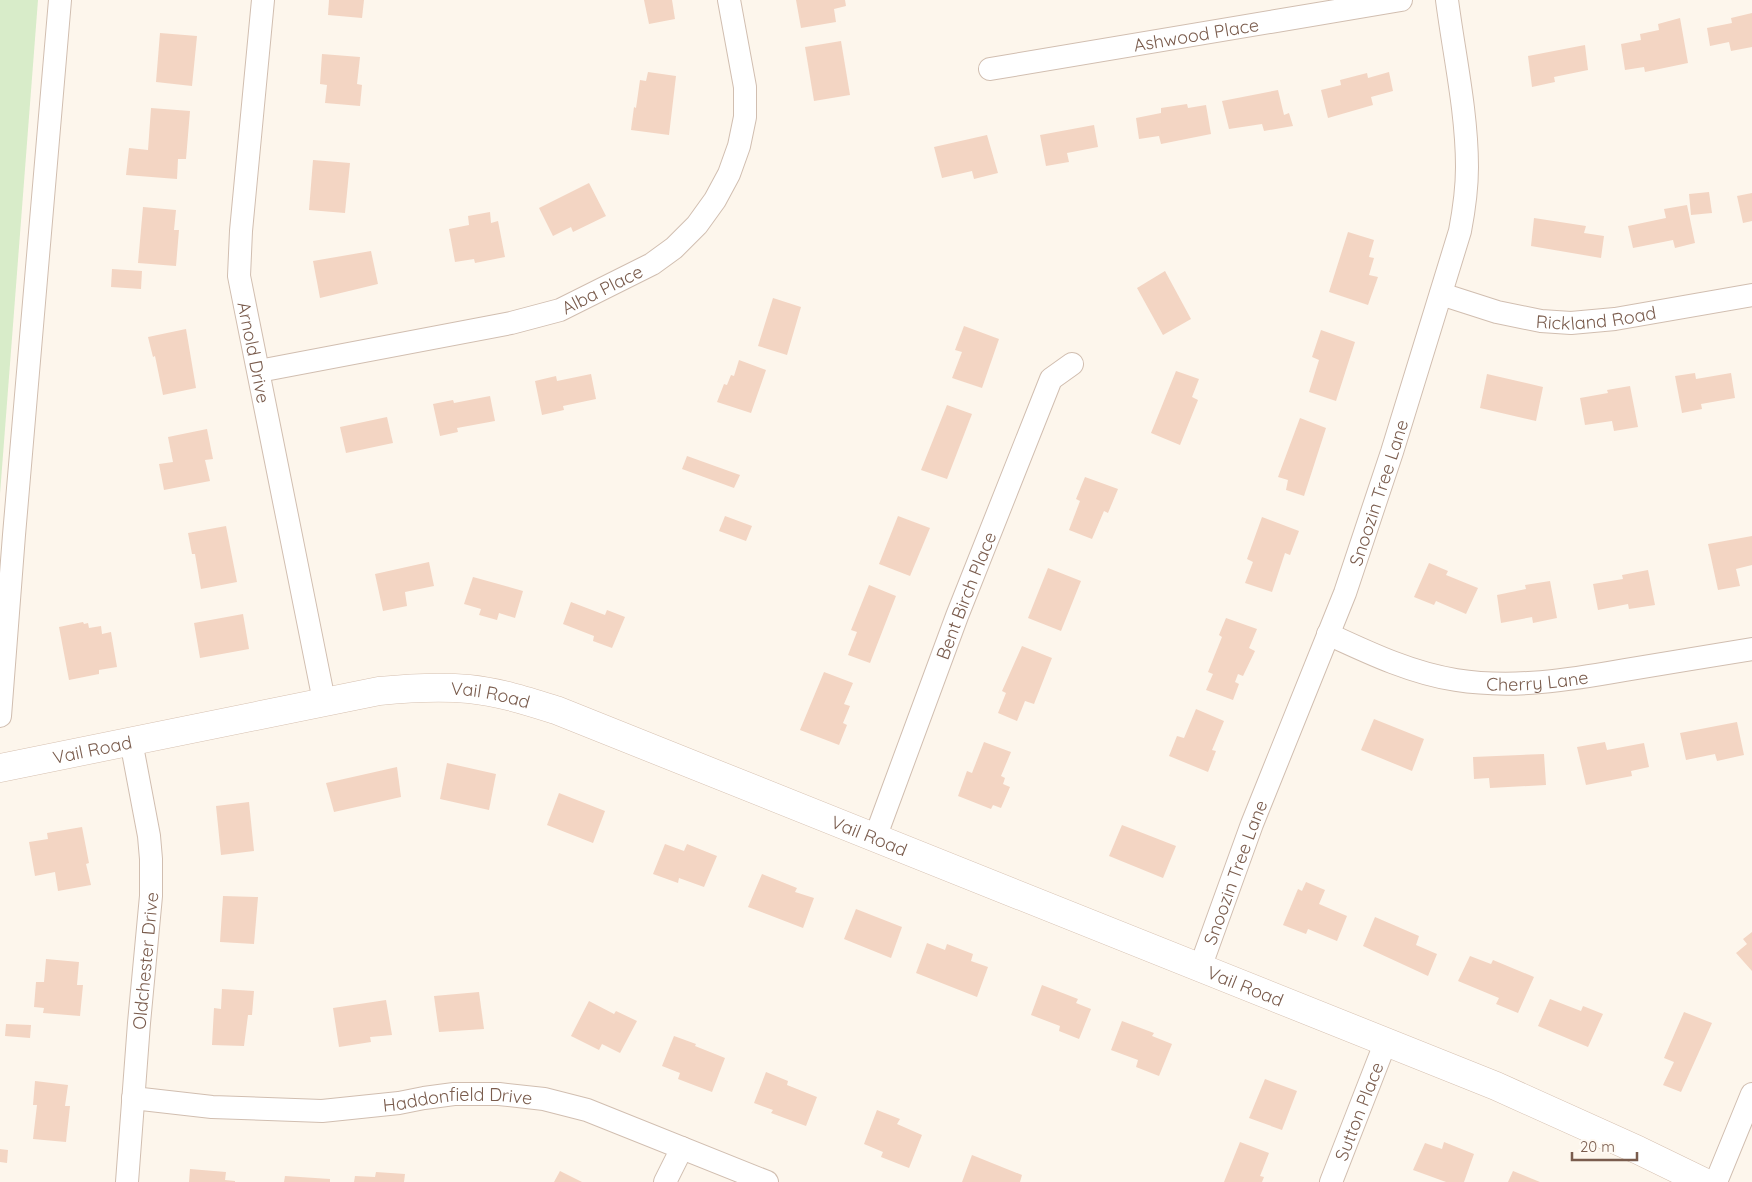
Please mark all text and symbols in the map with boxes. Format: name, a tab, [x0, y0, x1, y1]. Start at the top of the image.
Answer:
street label: Ashwood Place	[1132, 13, 1261, 56]
street label: Alba Place	[557, 259, 646, 319]
street label: Arnold Drive	[233, 300, 276, 405]
street label: Rickland Road	[1535, 301, 1658, 334]
street label: Snoozin Tree Lane	[1343, 417, 1413, 569]
street label: Bent Birch Place	[931, 528, 1001, 662]
street label: Cherry Lane	[1486, 665, 1590, 695]
street label: Vail Road	[450, 676, 533, 713]
street label: Vail Road	[50, 730, 134, 769]
street label: Snoozin Tree Lane	[1198, 796, 1272, 948]
street label: Vail Road	[828, 810, 911, 861]
street label: Oldchester Drive	[127, 891, 163, 1031]
street label: Vail Road	[1204, 960, 1287, 1011]
street label: Sutton Place	[1329, 1059, 1388, 1164]
street label: Haddonfield Drive	[382, 1083, 534, 1116]
scale bar	[1572, 1130, 1637, 1162]
text: 20 m	[1580, 1137, 1615, 1156]

